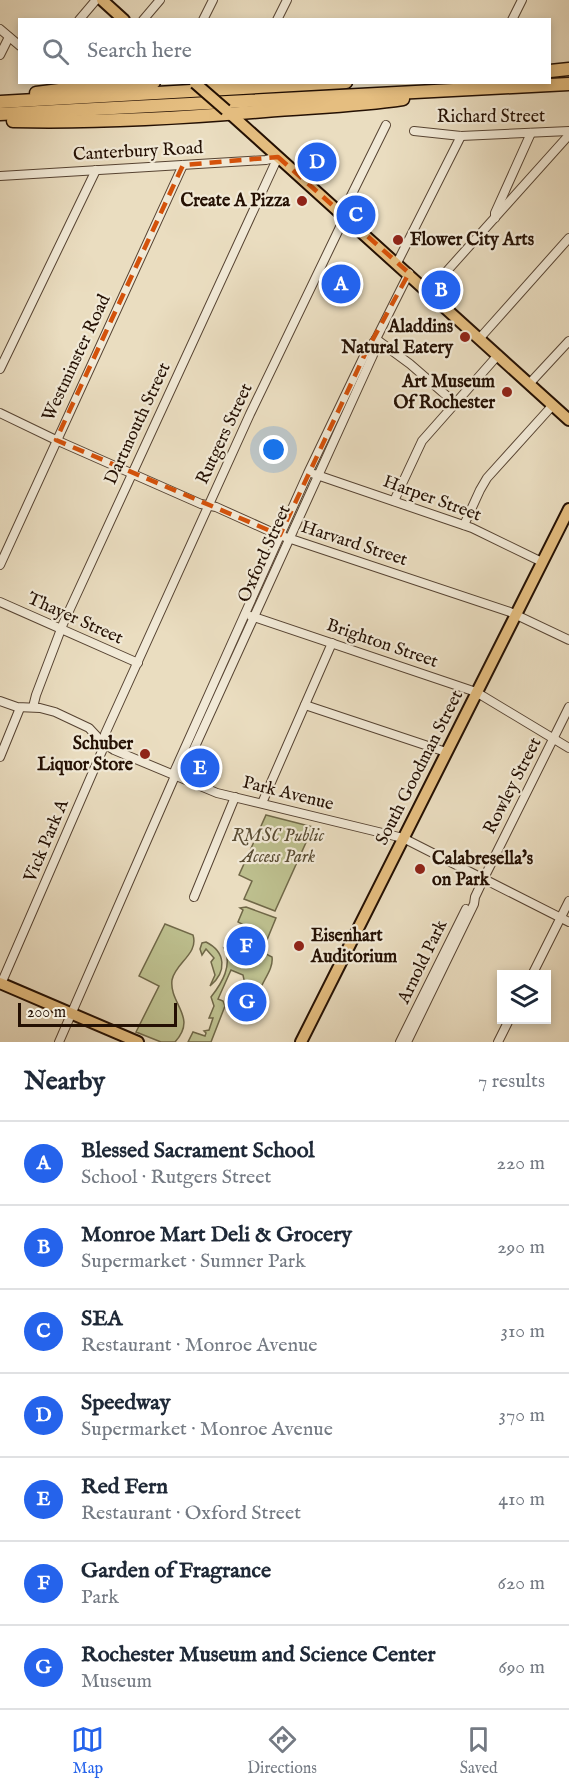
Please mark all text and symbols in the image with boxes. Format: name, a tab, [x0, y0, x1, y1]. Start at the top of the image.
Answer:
search box	[18, 18, 551, 84]
icon: search	[39, 35, 72, 68]
text: Search here	[87, 37, 192, 65]
street label: Richard Street	[437, 106, 545, 129]
street label: Canterbury Road	[72, 137, 204, 167]
pin: D	[298, 140, 336, 184]
place label: Create A Pizza	[180, 190, 291, 213]
pin: C	[336, 192, 376, 238]
marker: Create A Pizza	[295, 194, 309, 208]
place label: Flower City Arts	[410, 229, 535, 252]
marker: Flower City Arts	[391, 233, 405, 247]
pin: A	[322, 262, 360, 306]
pin: B	[422, 268, 460, 312]
street label: Westminster Road	[38, 291, 117, 425]
place label: Aladdins Natural Eatery	[340, 316, 454, 360]
marker: Aladdins Natural Eatery	[458, 330, 472, 344]
street label: Dartmouth Street	[100, 359, 176, 489]
place label: Art Museum Of Rochester	[393, 371, 495, 415]
street label: Rutgers Street	[192, 380, 258, 488]
marker: Art Museum Of Rochester	[500, 385, 514, 399]
your location	[259, 435, 288, 464]
street label: Harper Street	[380, 471, 484, 527]
street label: Oxford Street	[233, 502, 297, 606]
street label: Harvard Street	[298, 516, 410, 572]
street label: Thayer Street	[23, 588, 127, 650]
street label: Brighton Street	[323, 614, 441, 674]
street label: South Goodman Street	[371, 687, 469, 849]
place label: Schuber Liquor Store	[37, 733, 134, 777]
street label: Rowley Street	[479, 734, 547, 838]
pin: E	[180, 746, 220, 790]
marker: Schuber Liquor Store	[138, 747, 152, 761]
street label: Park Avenue	[240, 772, 336, 816]
street label: Vick Park A	[19, 795, 75, 887]
park label: RMSC Public Access Park	[232, 825, 325, 869]
place label: Calabresella's on Park	[432, 848, 534, 892]
marker: Calabresella's on Park	[413, 862, 427, 876]
street label: Arnold Park	[392, 916, 453, 1009]
pin: F	[226, 924, 266, 968]
place label: Eisenhart Auditorium	[310, 925, 397, 969]
marker: Eisenhart Auditorium	[292, 939, 306, 953]
map controls	[497, 970, 551, 1024]
button: layers	[497, 970, 551, 1024]
pin: G	[228, 980, 266, 1024]
scale bar	[18, 1000, 177, 1028]
text: 200 m	[27, 1003, 66, 1023]
text: Nearby	[24, 1065, 105, 1098]
text: 7 results	[478, 1069, 545, 1094]
text: Blessed Sacrament School	[81, 1137, 315, 1165]
text: A	[37, 1151, 50, 1176]
text: 220 m	[497, 1151, 545, 1176]
text: School · Rutgers Street	[81, 1165, 271, 1190]
text: Monroe Mart Deli & Grocery	[81, 1221, 352, 1249]
text: B	[37, 1235, 50, 1260]
text: 290 m	[497, 1235, 545, 1260]
text: Supermarket · Sumner Park	[81, 1249, 306, 1274]
text: SEA	[81, 1305, 122, 1333]
text: C	[36, 1319, 51, 1344]
text: 310 m	[501, 1319, 545, 1344]
text: Restaurant · Monroe Avenue	[81, 1333, 318, 1358]
text: Speedway	[81, 1389, 170, 1417]
text: D	[35, 1403, 52, 1428]
text: 370 m	[499, 1403, 545, 1428]
text: Supermarket · Monroe Avenue	[81, 1417, 333, 1442]
text: Red Fern	[81, 1473, 168, 1501]
text: E	[37, 1487, 50, 1512]
text: 410 m	[498, 1487, 545, 1512]
text: Restaurant · Oxford Street	[81, 1501, 301, 1526]
text: Garden of Fragrance	[81, 1557, 271, 1585]
text: F	[37, 1571, 50, 1596]
text: 620 m	[498, 1571, 545, 1596]
text: Park	[81, 1585, 119, 1610]
text: Rochester Museum and Science Center	[81, 1641, 435, 1669]
text: G	[36, 1655, 51, 1680]
text: 690 m	[498, 1655, 545, 1680]
text: Museum	[81, 1669, 152, 1694]
tab: Map	[71, 1723, 104, 1779]
tab: Directions	[247, 1723, 317, 1779]
tab: Saved	[460, 1723, 498, 1779]

